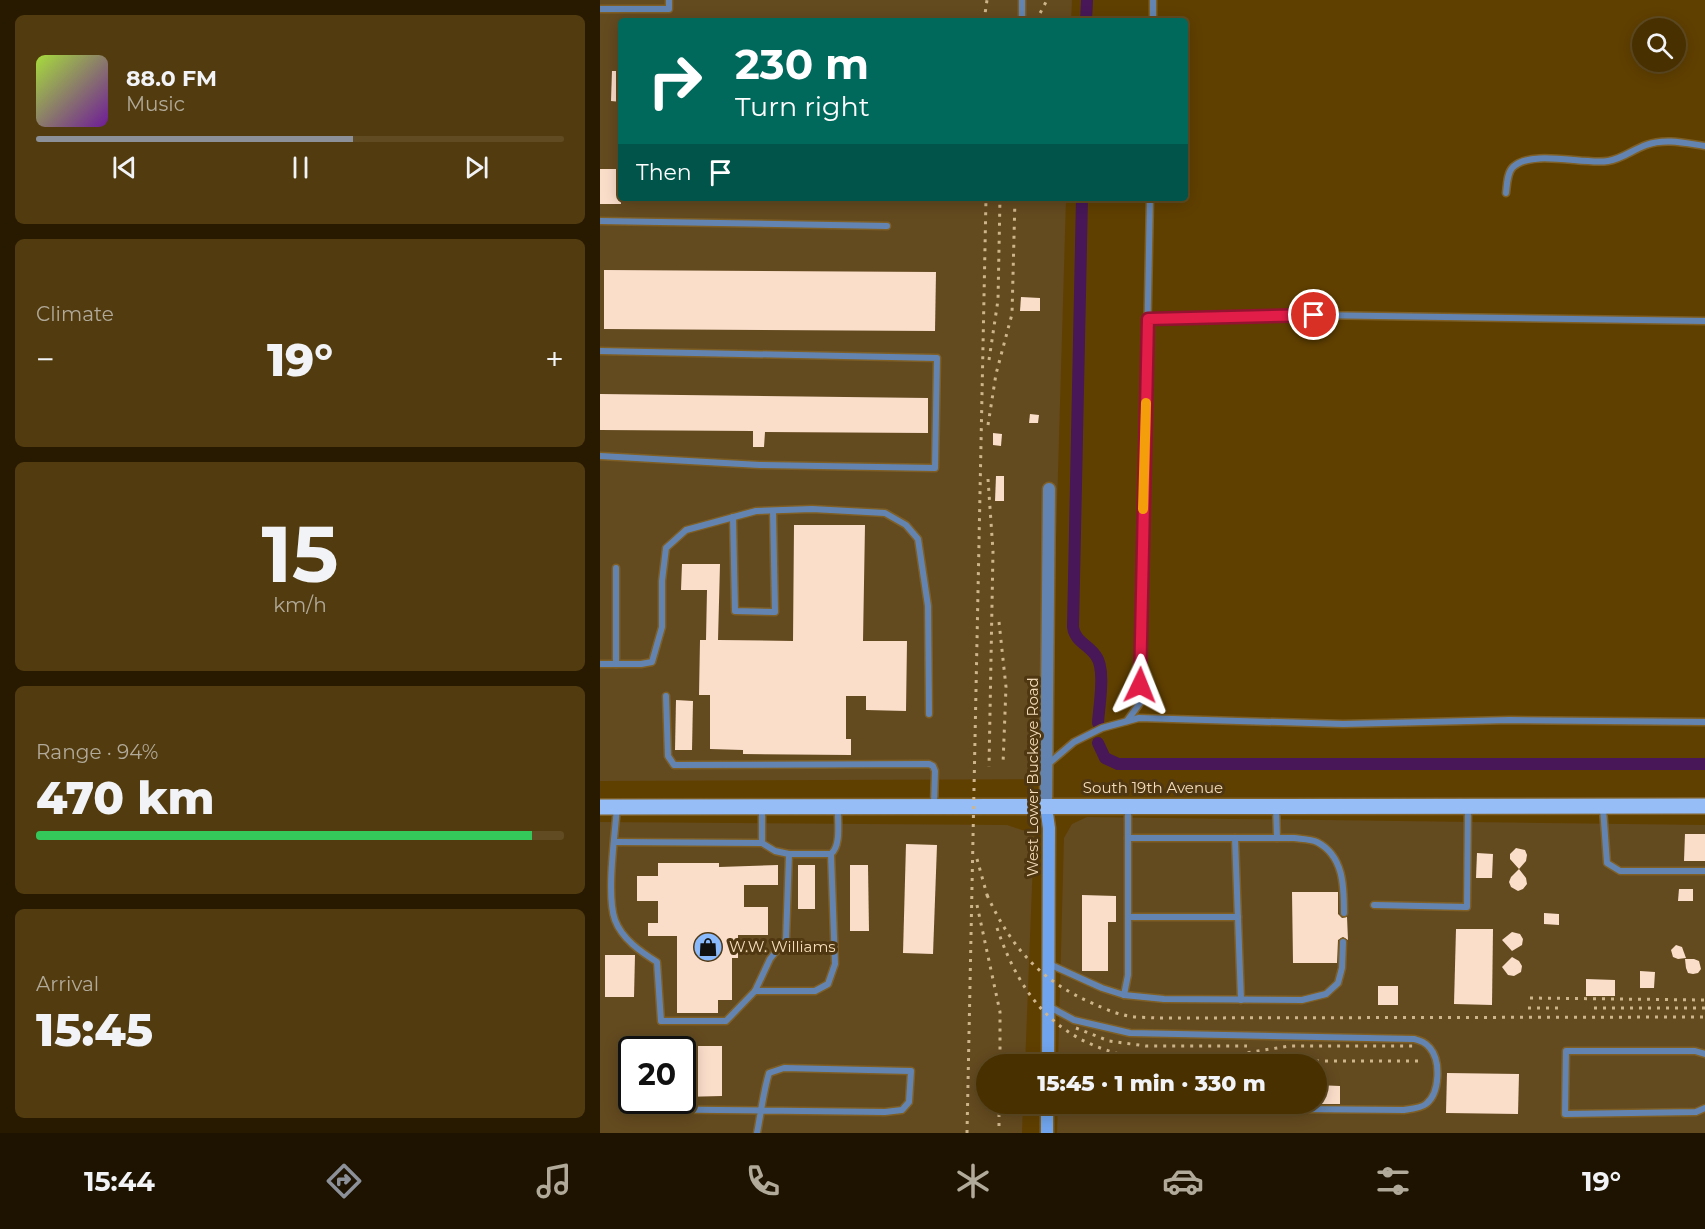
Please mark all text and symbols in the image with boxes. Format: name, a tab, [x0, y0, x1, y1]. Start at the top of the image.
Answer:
map controls	[1632, 18, 1686, 72]
button: search	[1632, 18, 1686, 72]
text: 230 m	[735, 38, 869, 90]
icon: right	[636, 42, 714, 120]
text: 88.0 FM	[126, 65, 217, 92]
text: Turn right	[735, 90, 870, 123]
text: Music	[126, 92, 185, 116]
icon: previous	[108, 151, 141, 184]
icon: pause	[284, 151, 317, 184]
icon: next	[460, 151, 493, 184]
icon: arrive	[704, 156, 737, 189]
text: Then	[636, 159, 692, 186]
pin	[1288, 289, 1339, 340]
icon: arrive	[1297, 298, 1330, 331]
text: Climate	[36, 302, 114, 326]
text: 19°	[267, 332, 333, 387]
text: −	[36, 339, 55, 379]
text: +	[545, 339, 564, 379]
text: 15	[262, 506, 339, 602]
text: km/h	[273, 593, 327, 617]
position arrow	[1108, 653, 1172, 717]
street label: West Lower Buckeye Road	[1023, 677, 1042, 877]
text: Range · 94%	[36, 740, 158, 764]
text: 470 km	[36, 770, 215, 825]
street label: South 19th Avenue	[1083, 778, 1223, 797]
shop icon: W.W. Williams	[692, 931, 724, 963]
place label: W.W. Williams	[729, 937, 836, 956]
text: Arrival	[36, 972, 99, 996]
text: 15:45	[36, 1002, 153, 1057]
speed limit sign: 20	[618, 1036, 696, 1114]
text: 15:45 · 1 min · 330 m	[1037, 1070, 1266, 1097]
icon: directions	[323, 1160, 365, 1202]
icon: music	[533, 1160, 575, 1202]
icon: phone	[742, 1160, 784, 1202]
icon: climate	[952, 1160, 994, 1202]
icon: car	[1162, 1160, 1204, 1202]
icon: filters	[1372, 1160, 1414, 1202]
text: 15:44	[84, 1165, 155, 1198]
text: 19°	[1582, 1165, 1621, 1198]

